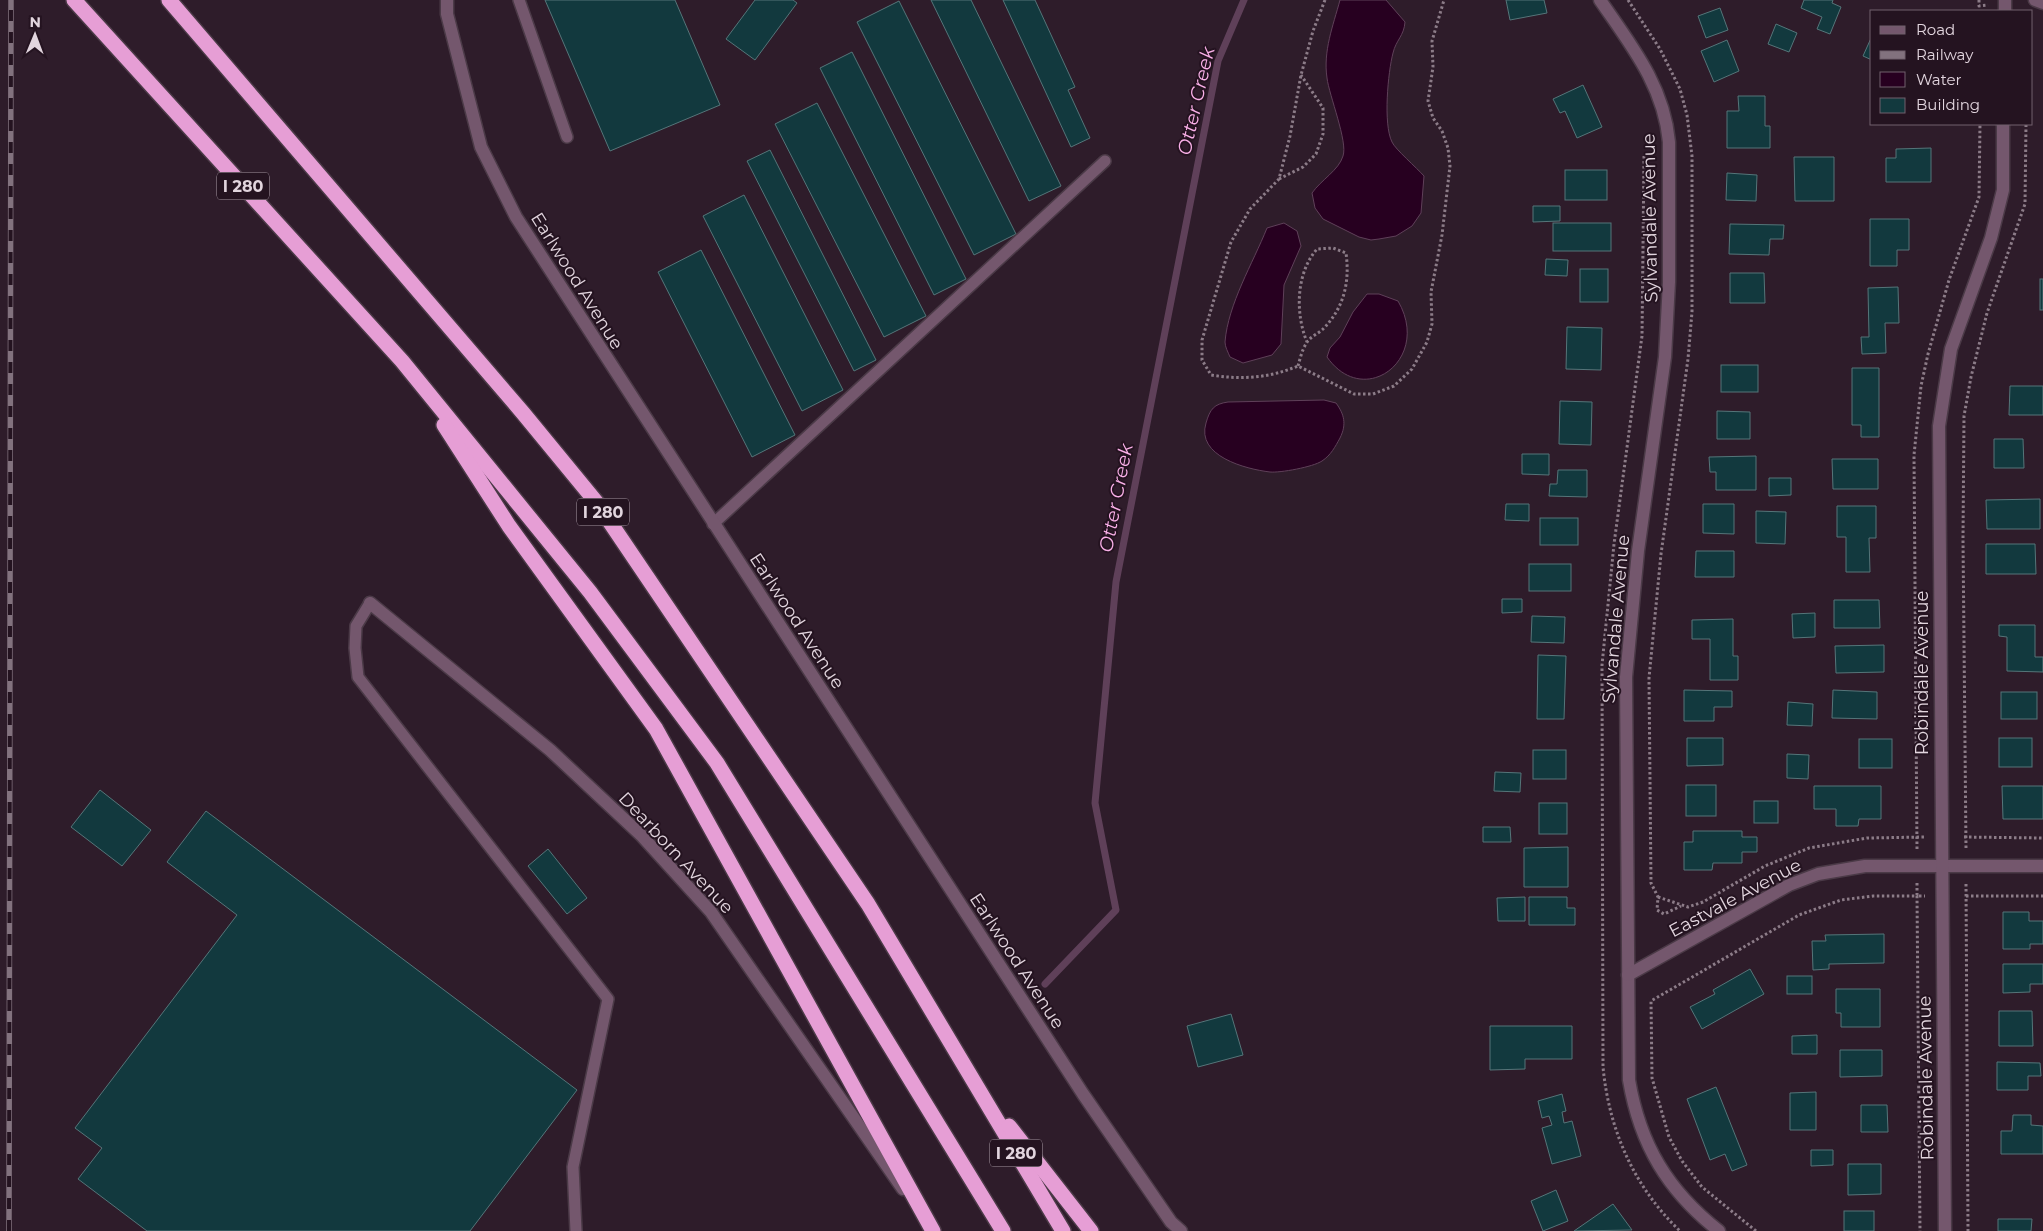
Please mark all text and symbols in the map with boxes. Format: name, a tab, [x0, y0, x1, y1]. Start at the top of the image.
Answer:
north arrow	[10, 10, 60, 60]
legend	[1870, 10, 2033, 125]
text: N	[29, 13, 41, 31]
text: Road	[1916, 20, 1955, 39]
water label: Otter Creek	[1172, 44, 1220, 157]
text: Railway	[1916, 45, 1974, 64]
text: Water	[1916, 70, 1962, 89]
text: Building	[1916, 95, 1980, 114]
street label: Sylvandale Avenue	[1638, 133, 1662, 303]
road number: I 280	[217, 172, 269, 200]
street label: Earlwood Avenue	[526, 208, 628, 354]
water label: Otter Creek	[1094, 441, 1138, 554]
road number: I 280	[577, 498, 629, 526]
street label: Sylvandale Avenue	[1598, 534, 1634, 704]
street label: Earlwood Avenue	[745, 549, 849, 693]
street label: Robindale Avenue	[1911, 591, 1933, 755]
street label: Dearborn Avenue	[614, 788, 738, 919]
street label: Eastvale Avenue	[1665, 854, 1805, 942]
street label: Earlwood Avenue	[965, 889, 1069, 1033]
street label: Robindale Avenue	[1914, 995, 1938, 1161]
road number: I 280	[990, 1140, 1042, 1166]

